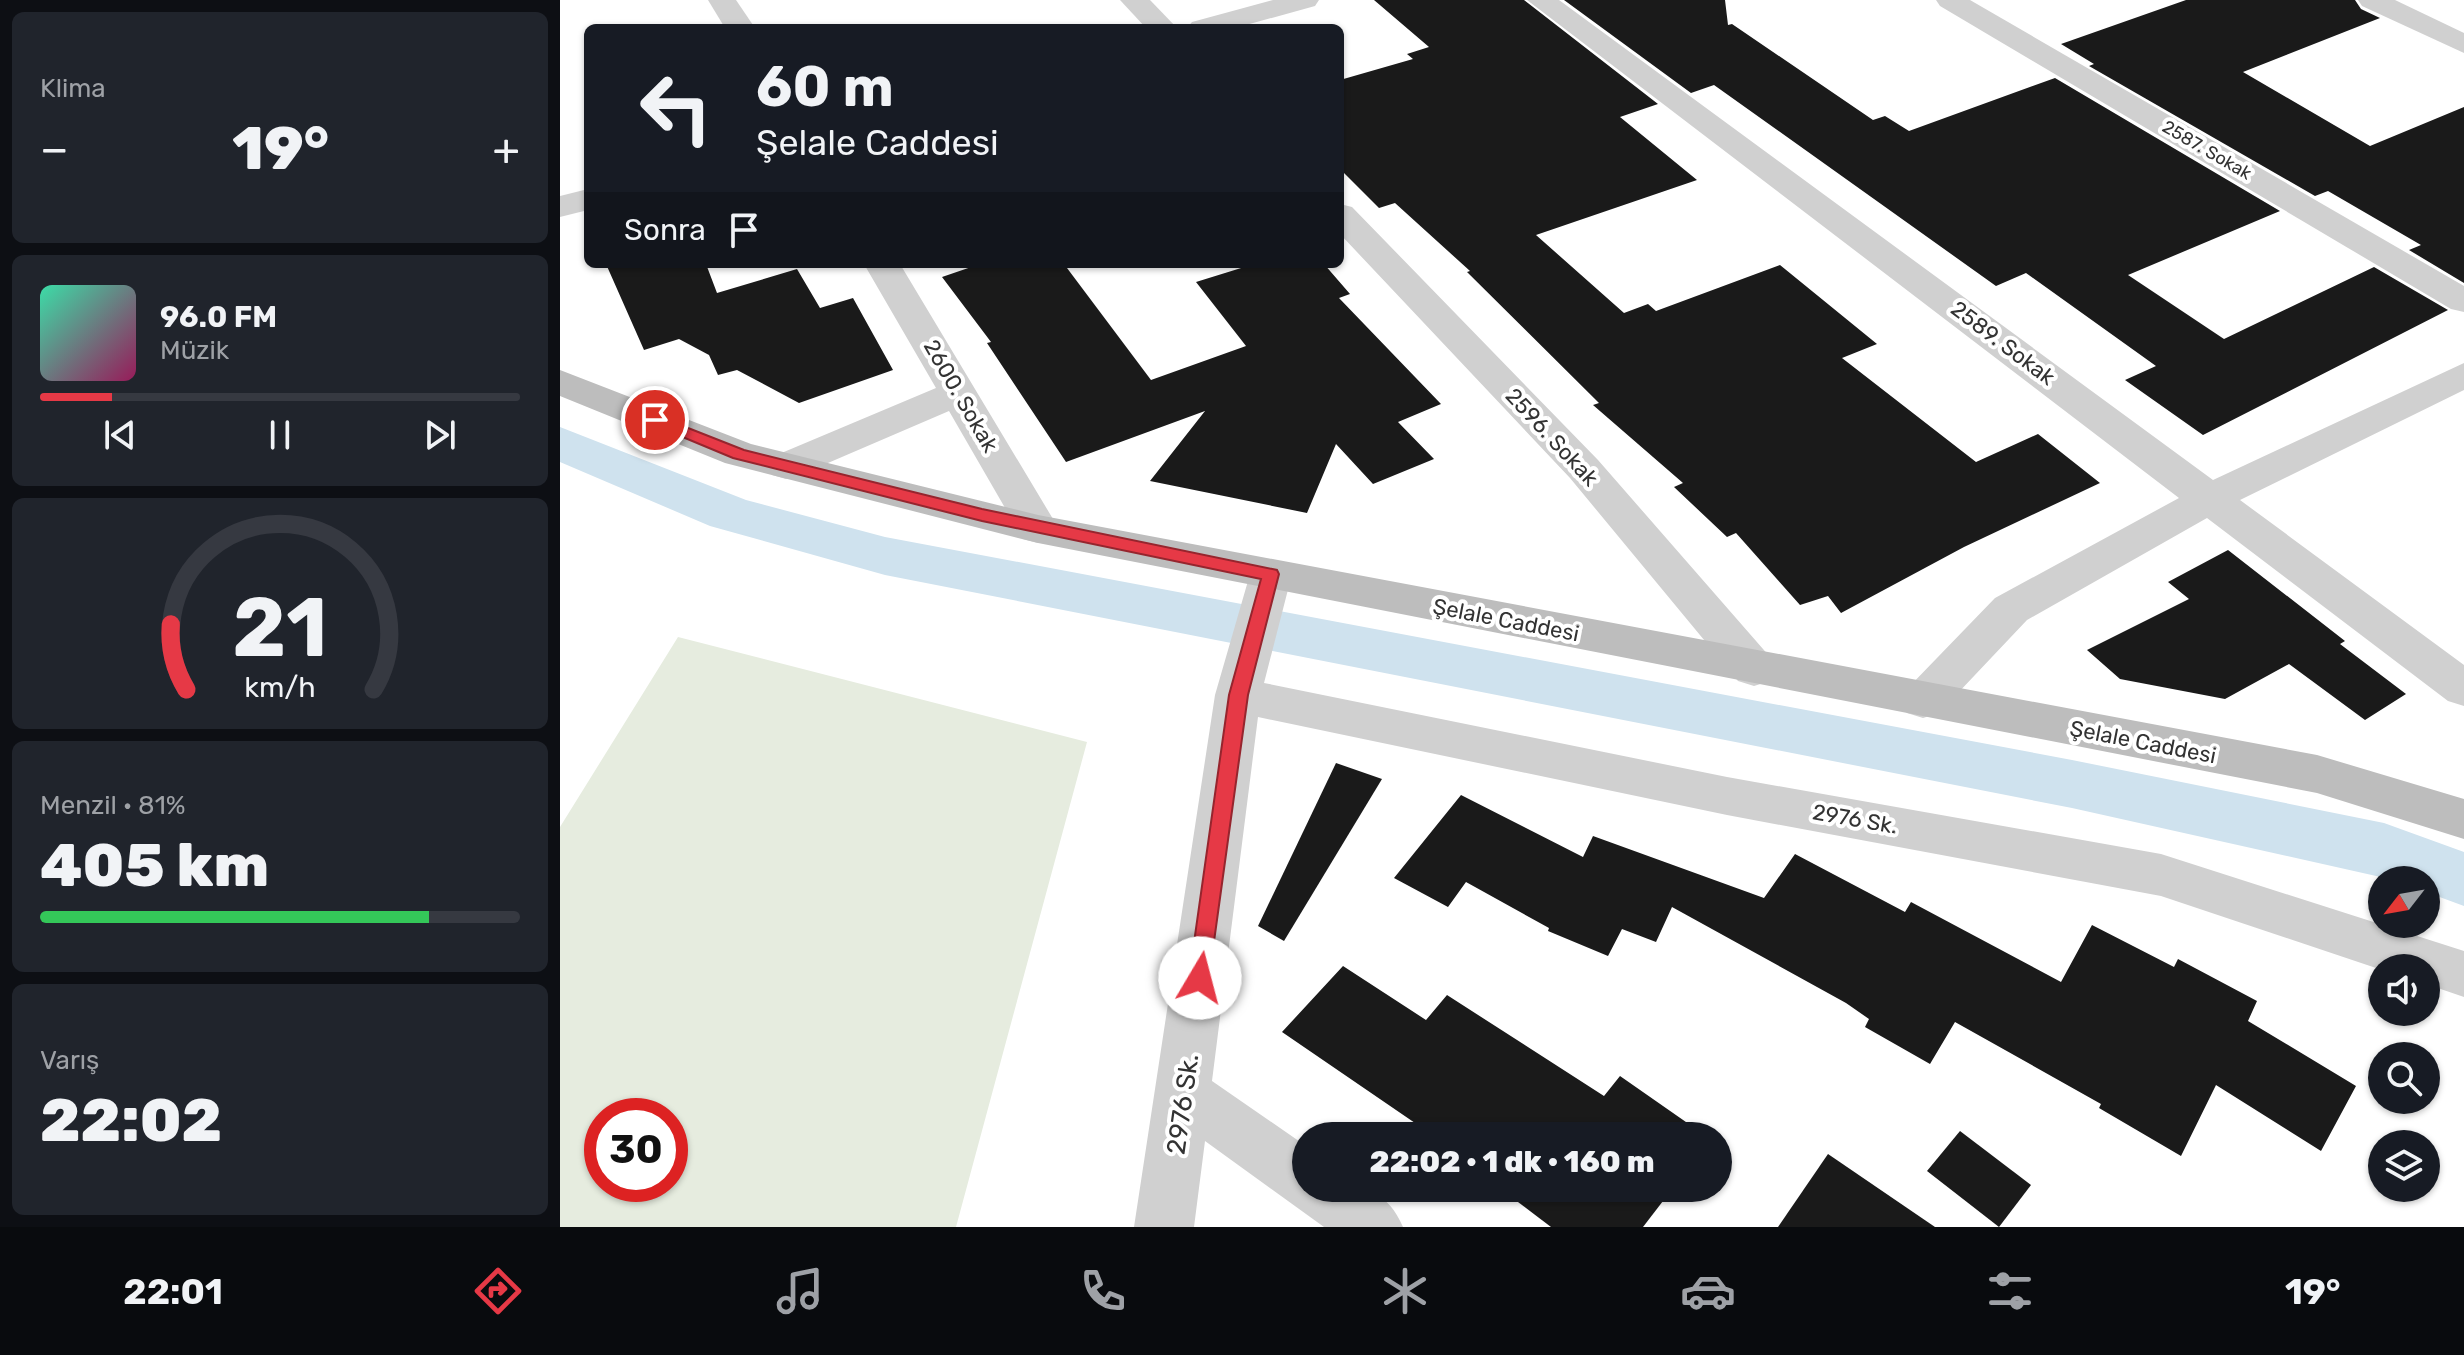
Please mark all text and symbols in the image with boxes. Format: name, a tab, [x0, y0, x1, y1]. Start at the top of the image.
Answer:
text: 60 m	[756, 54, 894, 120]
icon: left	[624, 56, 728, 160]
text: Klima	[40, 73, 106, 104]
text: 19°	[232, 113, 329, 184]
street label: 2587. Sokak	[2158, 116, 2256, 185]
text: Şelale Caddesi	[756, 121, 999, 164]
text: −	[40, 123, 69, 175]
text: +	[493, 123, 520, 175]
icon: arrive	[722, 208, 766, 252]
text: Sonra	[624, 212, 706, 248]
street label: 2589. Sokak	[1946, 295, 2061, 391]
text: 96.0 FM	[160, 299, 277, 335]
text: Müzik	[160, 335, 229, 366]
street label: 2600. Sokak	[918, 335, 1004, 458]
street label: 2596. Sokak	[1500, 382, 1605, 492]
pin	[621, 386, 689, 454]
icon: arrive	[633, 398, 677, 442]
icon: previous	[98, 413, 142, 457]
icon: pause	[258, 413, 302, 457]
icon: next	[418, 413, 462, 457]
text: 21	[232, 577, 328, 676]
street label: Şelale Caddesi	[1431, 593, 1581, 647]
text: km/h	[244, 670, 316, 704]
street label: Şelale Caddesi	[2068, 715, 2218, 769]
text: Menzil · 81%	[40, 790, 186, 821]
street label: 2976 Sk.	[1810, 798, 1900, 840]
text: 405 km	[40, 830, 269, 901]
north arrow	[2368, 866, 2440, 938]
map controls	[2368, 866, 2440, 1202]
position arrow	[1158, 936, 1242, 1020]
button: sound	[2368, 954, 2440, 1026]
button: search	[2368, 1042, 2440, 1114]
text: Varış	[40, 1045, 99, 1076]
street label: 2976 Sk.	[1161, 1052, 1205, 1156]
text: 22:02	[40, 1085, 222, 1156]
speed limit sign: 30	[584, 1098, 688, 1202]
button: layers	[2368, 1130, 2440, 1202]
text: 22:02 · 1 dk · 160 m	[1369, 1144, 1655, 1180]
icon: directions	[470, 1263, 526, 1319]
icon: music	[772, 1263, 828, 1319]
icon: phone	[1075, 1263, 1131, 1319]
icon: climate	[1377, 1263, 1433, 1319]
icon: car	[1680, 1263, 1736, 1319]
icon: filters	[1982, 1263, 2038, 1319]
text: 22:01	[123, 1270, 223, 1313]
text: 19°	[2285, 1270, 2341, 1313]

